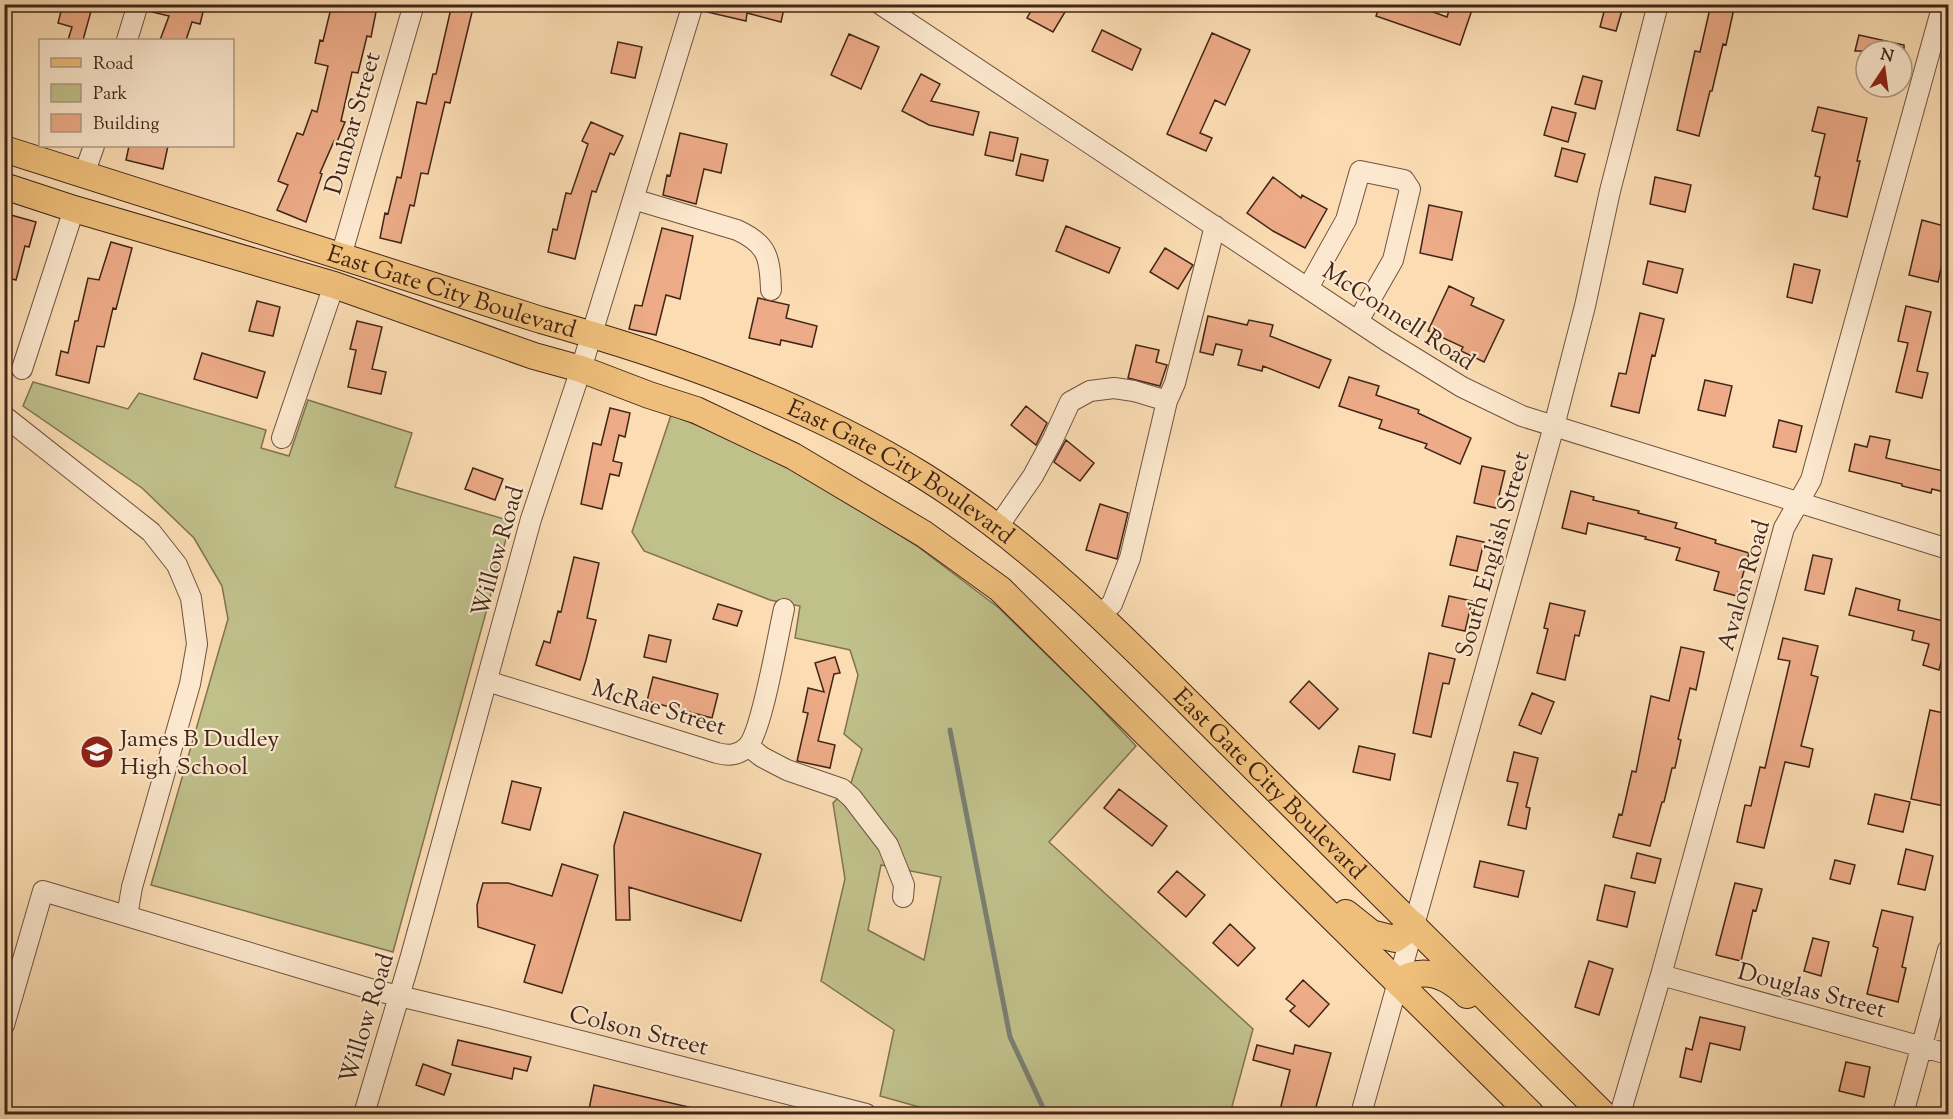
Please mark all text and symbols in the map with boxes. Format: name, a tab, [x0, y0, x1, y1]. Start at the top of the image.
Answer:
legend	[39, 39, 234, 147]
north arrow	[1854, 39, 1914, 99]
text: N	[1878, 44, 1896, 70]
street label: Dunbar Street	[317, 48, 390, 199]
text: Road	[93, 52, 133, 78]
text: Park	[93, 82, 128, 108]
text: Building	[93, 112, 159, 138]
street label: East Gate City Boulevard	[322, 238, 580, 348]
street label: McConnell Road	[1315, 255, 1481, 380]
street label: East Gate City Boulevard	[781, 392, 1021, 554]
street label: South English Street	[1448, 448, 1540, 662]
street label: Willow Road	[464, 482, 534, 621]
street label: Avalon Road	[1710, 516, 1780, 655]
street label: McRae Street	[587, 672, 730, 745]
street label: East Gate City Boulevard	[1164, 681, 1373, 888]
place label: James B Dudley High School	[118, 723, 279, 785]
school or university icon: James B Dudley High School	[79, 734, 115, 770]
street label: Willow Road	[332, 949, 404, 1088]
street label: Douglas Street	[1734, 956, 1889, 1028]
street label: Colson Street	[565, 998, 712, 1066]

